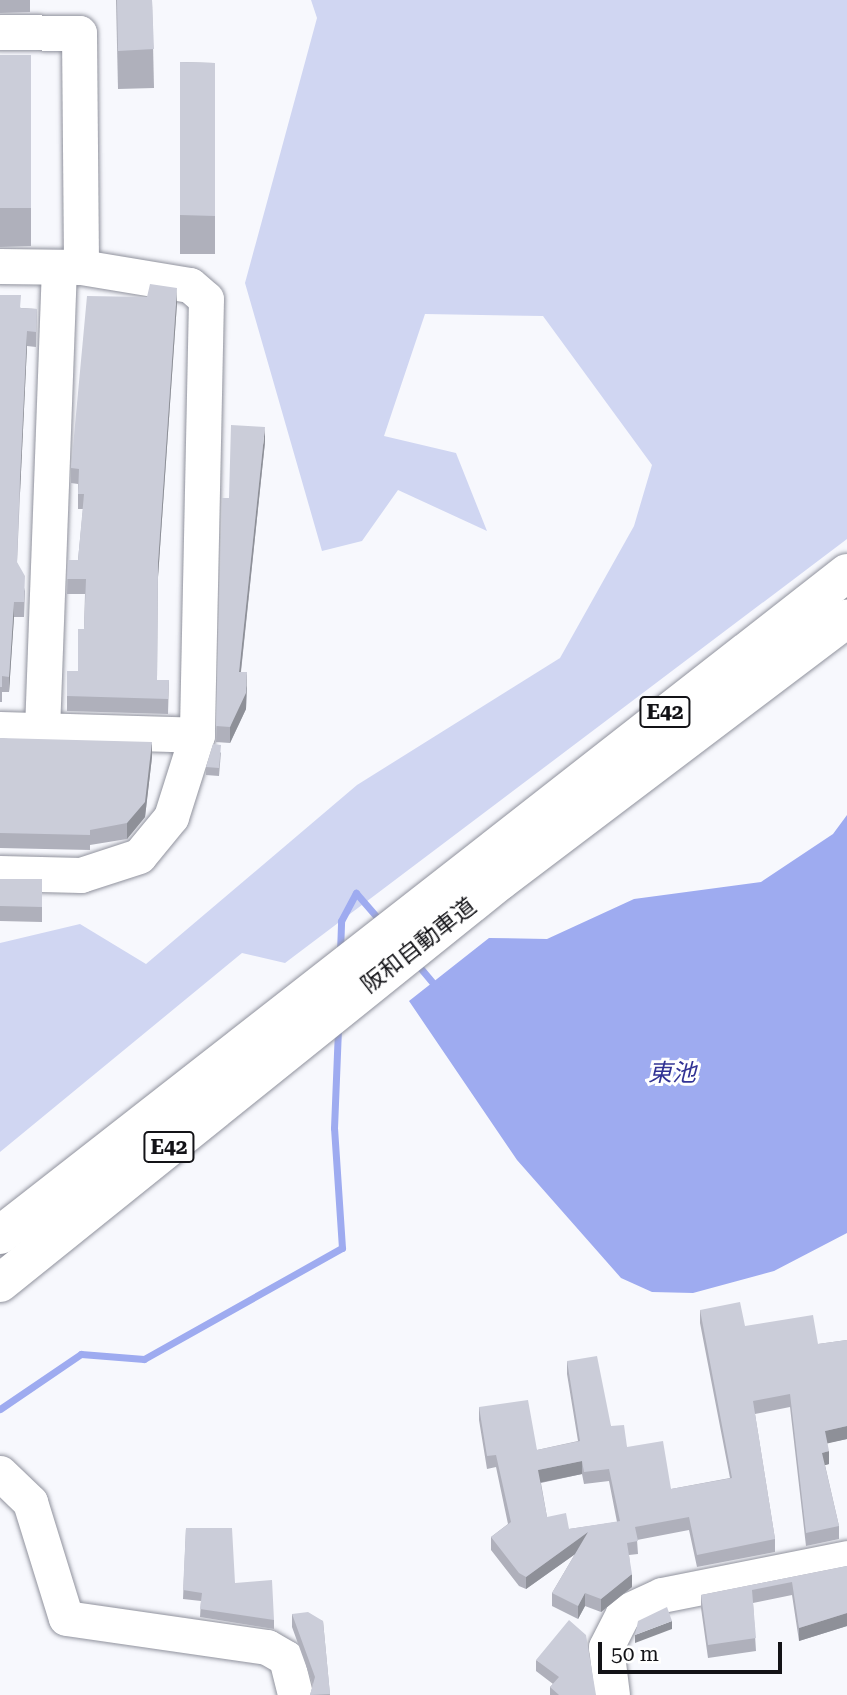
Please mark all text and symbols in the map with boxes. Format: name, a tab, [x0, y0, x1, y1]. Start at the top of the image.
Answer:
road number: E42	[639, 694, 691, 730]
street label: 阪和自動車道	[356, 893, 482, 999]
water label: 東池	[648, 1060, 696, 1088]
road number: E42	[143, 1130, 195, 1164]
scale bar	[602, 1628, 786, 1672]
text: 50 m	[611, 1642, 659, 1666]

